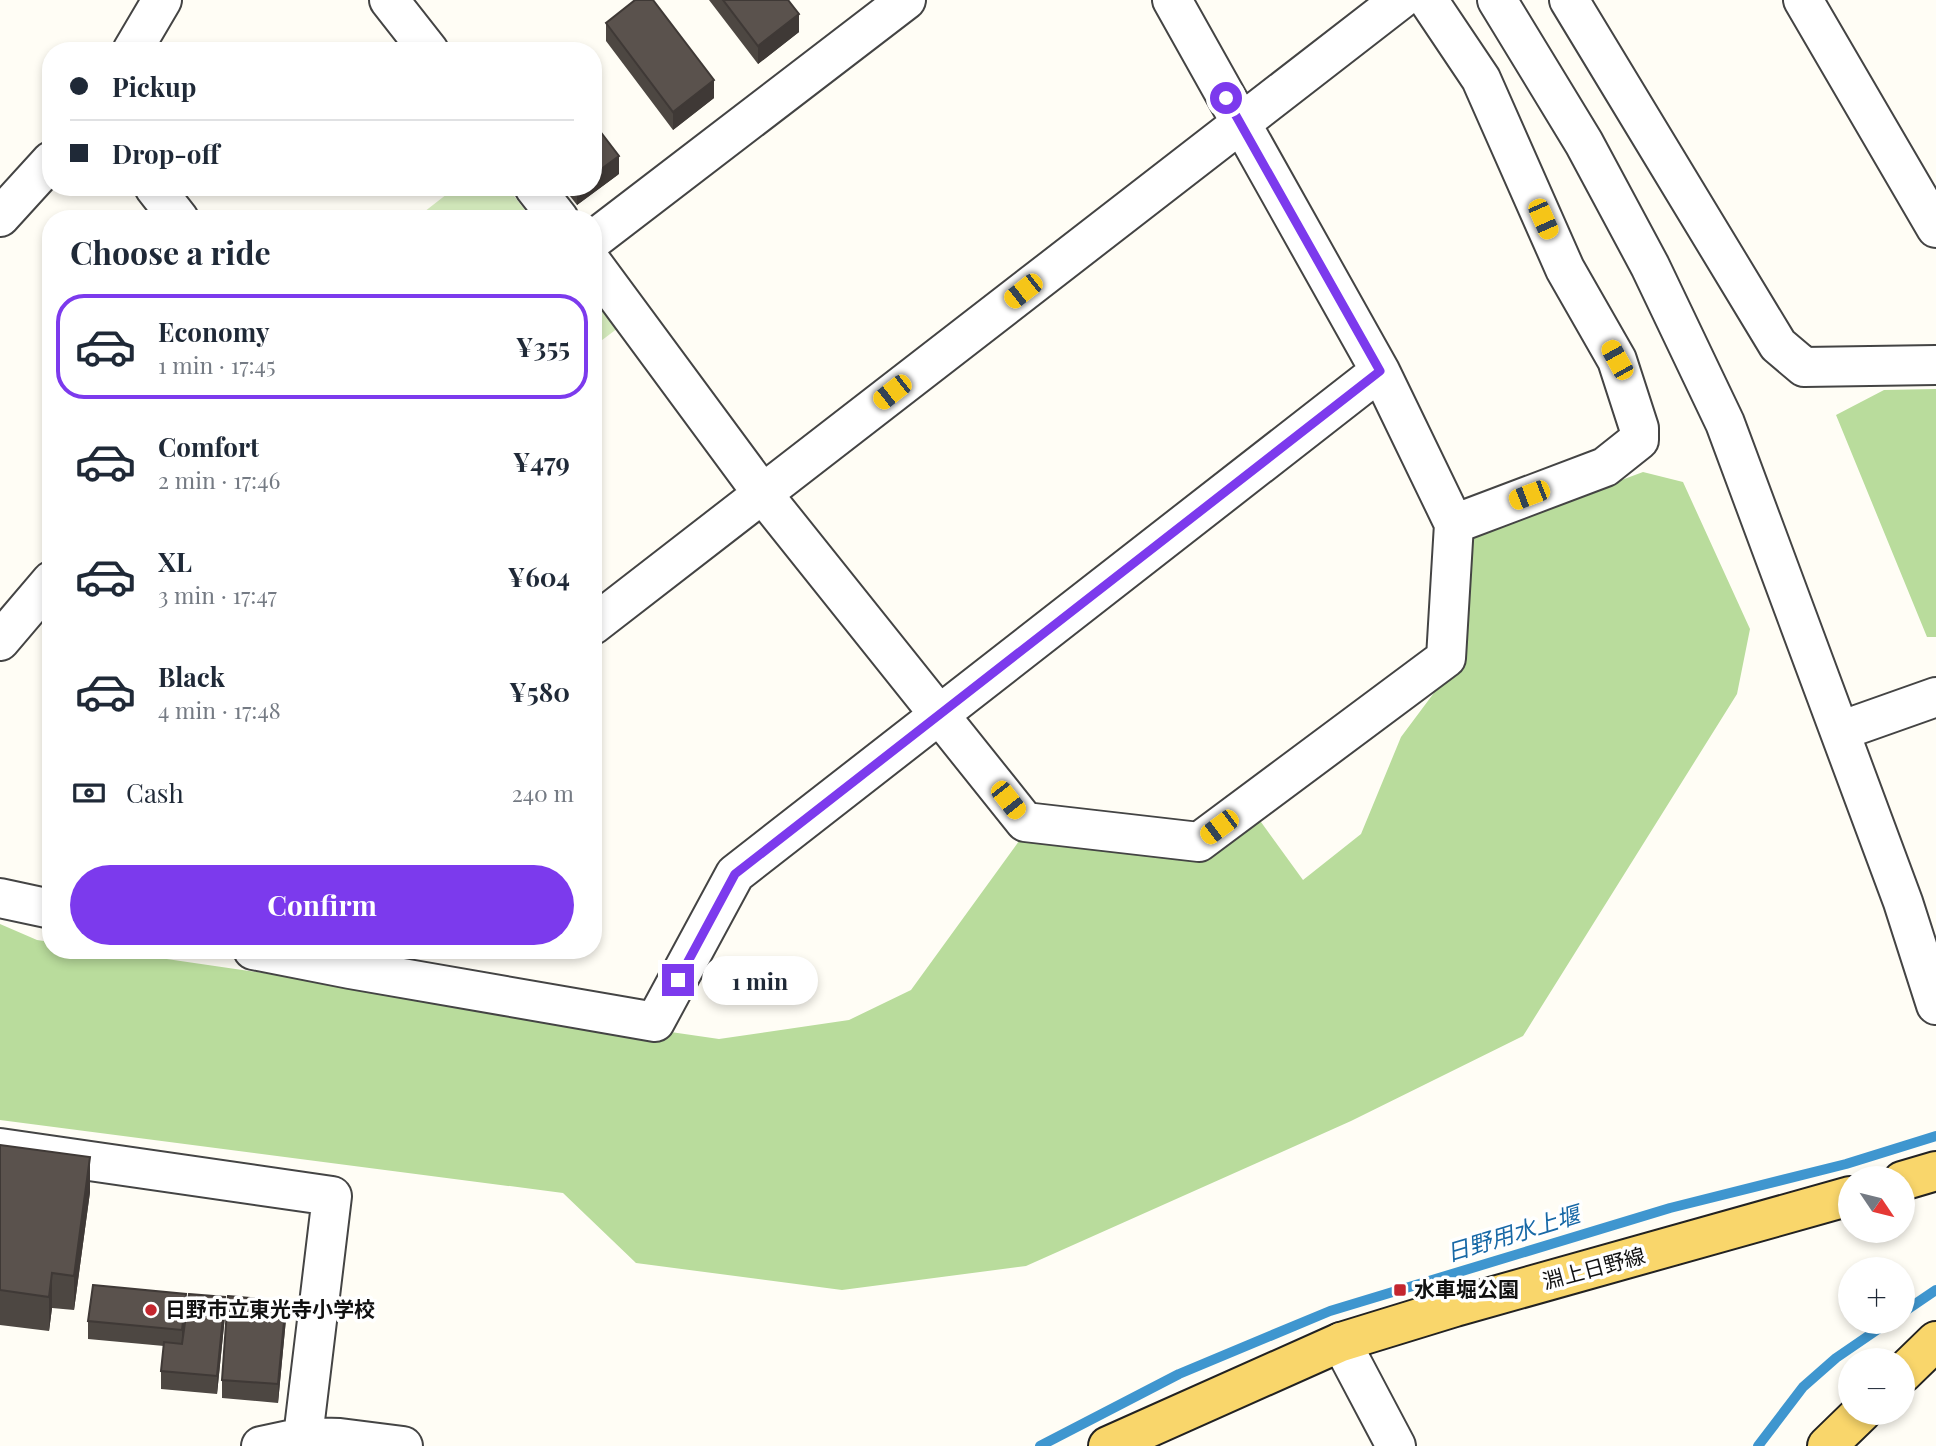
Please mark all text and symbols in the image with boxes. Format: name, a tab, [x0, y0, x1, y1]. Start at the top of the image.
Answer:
text: Pickup	[112, 69, 196, 104]
route start	[1210, 82, 1242, 114]
text: Drop-off	[112, 136, 219, 171]
car	[1525, 196, 1562, 242]
text: Choose a ride	[70, 230, 271, 273]
car	[1000, 270, 1047, 312]
text: Economy	[158, 314, 269, 349]
icon: car	[74, 315, 137, 378]
text: ¥355	[516, 329, 570, 364]
car	[1598, 337, 1637, 383]
text: 1 min · 17:45	[158, 349, 276, 380]
car	[869, 371, 916, 413]
text: Comfort	[158, 429, 259, 464]
icon: car	[74, 430, 137, 493]
text: ¥479	[513, 444, 570, 479]
text: 2 min · 17:46	[158, 464, 280, 495]
car	[1506, 478, 1553, 512]
text: XL	[158, 544, 192, 579]
icon: car	[74, 545, 137, 608]
text: ¥604	[508, 559, 570, 594]
text: 3 min · 17:47	[158, 579, 277, 610]
text: Black	[158, 659, 225, 694]
icon: car	[74, 660, 137, 723]
text: ¥580	[509, 674, 570, 709]
text: 4 min · 17:48	[158, 694, 281, 725]
icon: cash	[70, 774, 108, 812]
text: Cash	[126, 775, 184, 810]
text: 240 m	[512, 777, 574, 808]
car	[987, 777, 1030, 823]
car	[1196, 806, 1243, 848]
button: Confirm	[70, 865, 574, 945]
callout: 1 min	[702, 956, 818, 1004]
route end	[662, 964, 694, 996]
text: 1 min	[732, 965, 788, 996]
north arrow	[1838, 1166, 1914, 1242]
map controls	[1838, 1166, 1915, 1425]
water label: 日野用水上堰	[1442, 1196, 1587, 1268]
street label: 淵上日野線	[1539, 1240, 1648, 1294]
button: +	[1838, 1257, 1915, 1334]
place label: 水車堀公園	[1414, 1274, 1519, 1302]
marker: 水車堀公園	[1392, 1282, 1408, 1298]
place label: 日野市立東光寺小学校	[165, 1294, 375, 1322]
marker: 日野市立東光寺小学校	[143, 1302, 159, 1318]
button: −	[1838, 1348, 1915, 1425]

